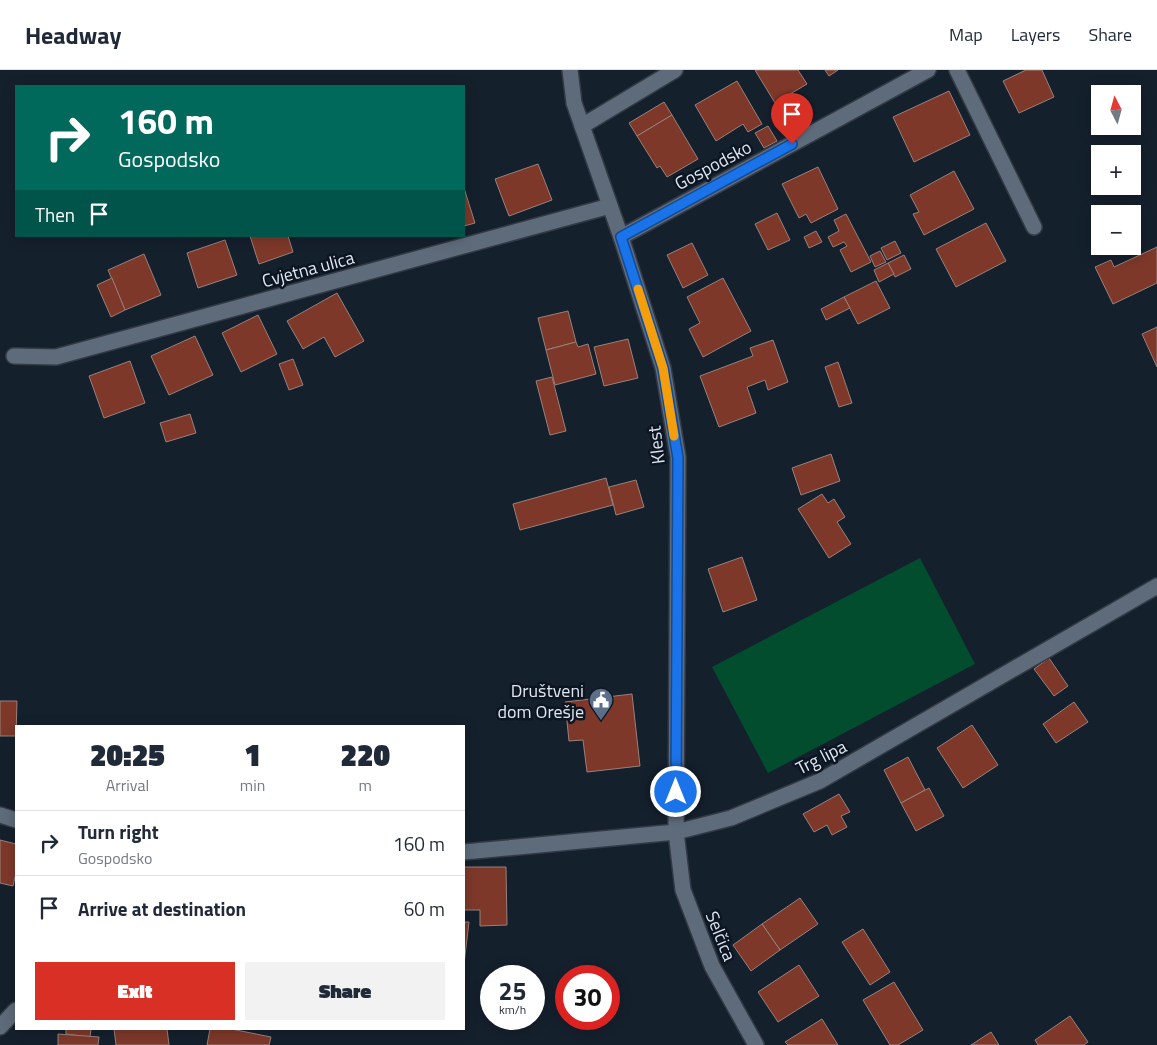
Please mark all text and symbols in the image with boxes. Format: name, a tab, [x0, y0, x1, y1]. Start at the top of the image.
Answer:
text: Headway	[25, 17, 121, 53]
text: Map	[949, 21, 983, 48]
text: Layers	[1011, 21, 1060, 48]
text: Share	[1088, 21, 1132, 48]
north arrow	[1091, 85, 1141, 135]
map controls	[1091, 85, 1141, 255]
pin	[771, 93, 813, 144]
text: 160 m	[118, 94, 214, 148]
icon: arrive	[778, 100, 806, 128]
icon: right	[35, 105, 100, 170]
street label: Gospodsko	[670, 133, 756, 197]
text: Gospodsko	[118, 142, 220, 176]
button: +	[1091, 145, 1141, 195]
text: Then	[35, 200, 75, 229]
icon: arrive	[85, 200, 113, 228]
button: −	[1091, 205, 1141, 255]
street label: Cvjetna ulica	[259, 244, 357, 294]
street label: Klest	[640, 424, 672, 466]
place label: Društveni dom Orešje	[498, 677, 584, 725]
public building icon: Društveni dom Orešje	[588, 687, 614, 721]
text: 20:25	[90, 732, 165, 778]
text: 1	[244, 732, 261, 778]
text: 220	[340, 732, 390, 778]
street label: Trg lipa	[791, 733, 851, 781]
position arrow	[649, 765, 701, 817]
text: Arrival	[106, 773, 149, 797]
text: min	[240, 773, 265, 797]
text: m	[358, 773, 372, 797]
text: Turn right	[78, 817, 159, 846]
icon: right	[35, 829, 63, 857]
text: 160 m	[393, 829, 445, 858]
text: Gospodsko	[78, 846, 152, 870]
icon: arrive	[35, 894, 63, 922]
text: Arrive at destination	[78, 894, 246, 923]
text: 60 m	[404, 894, 445, 923]
street label: Selčica	[699, 907, 743, 965]
button: Exit	[35, 962, 235, 1020]
button: Share	[245, 962, 445, 1020]
speed limit sign: 30	[555, 965, 620, 1030]
text: 25	[498, 972, 527, 1010]
text: km/h	[499, 1000, 526, 1019]

